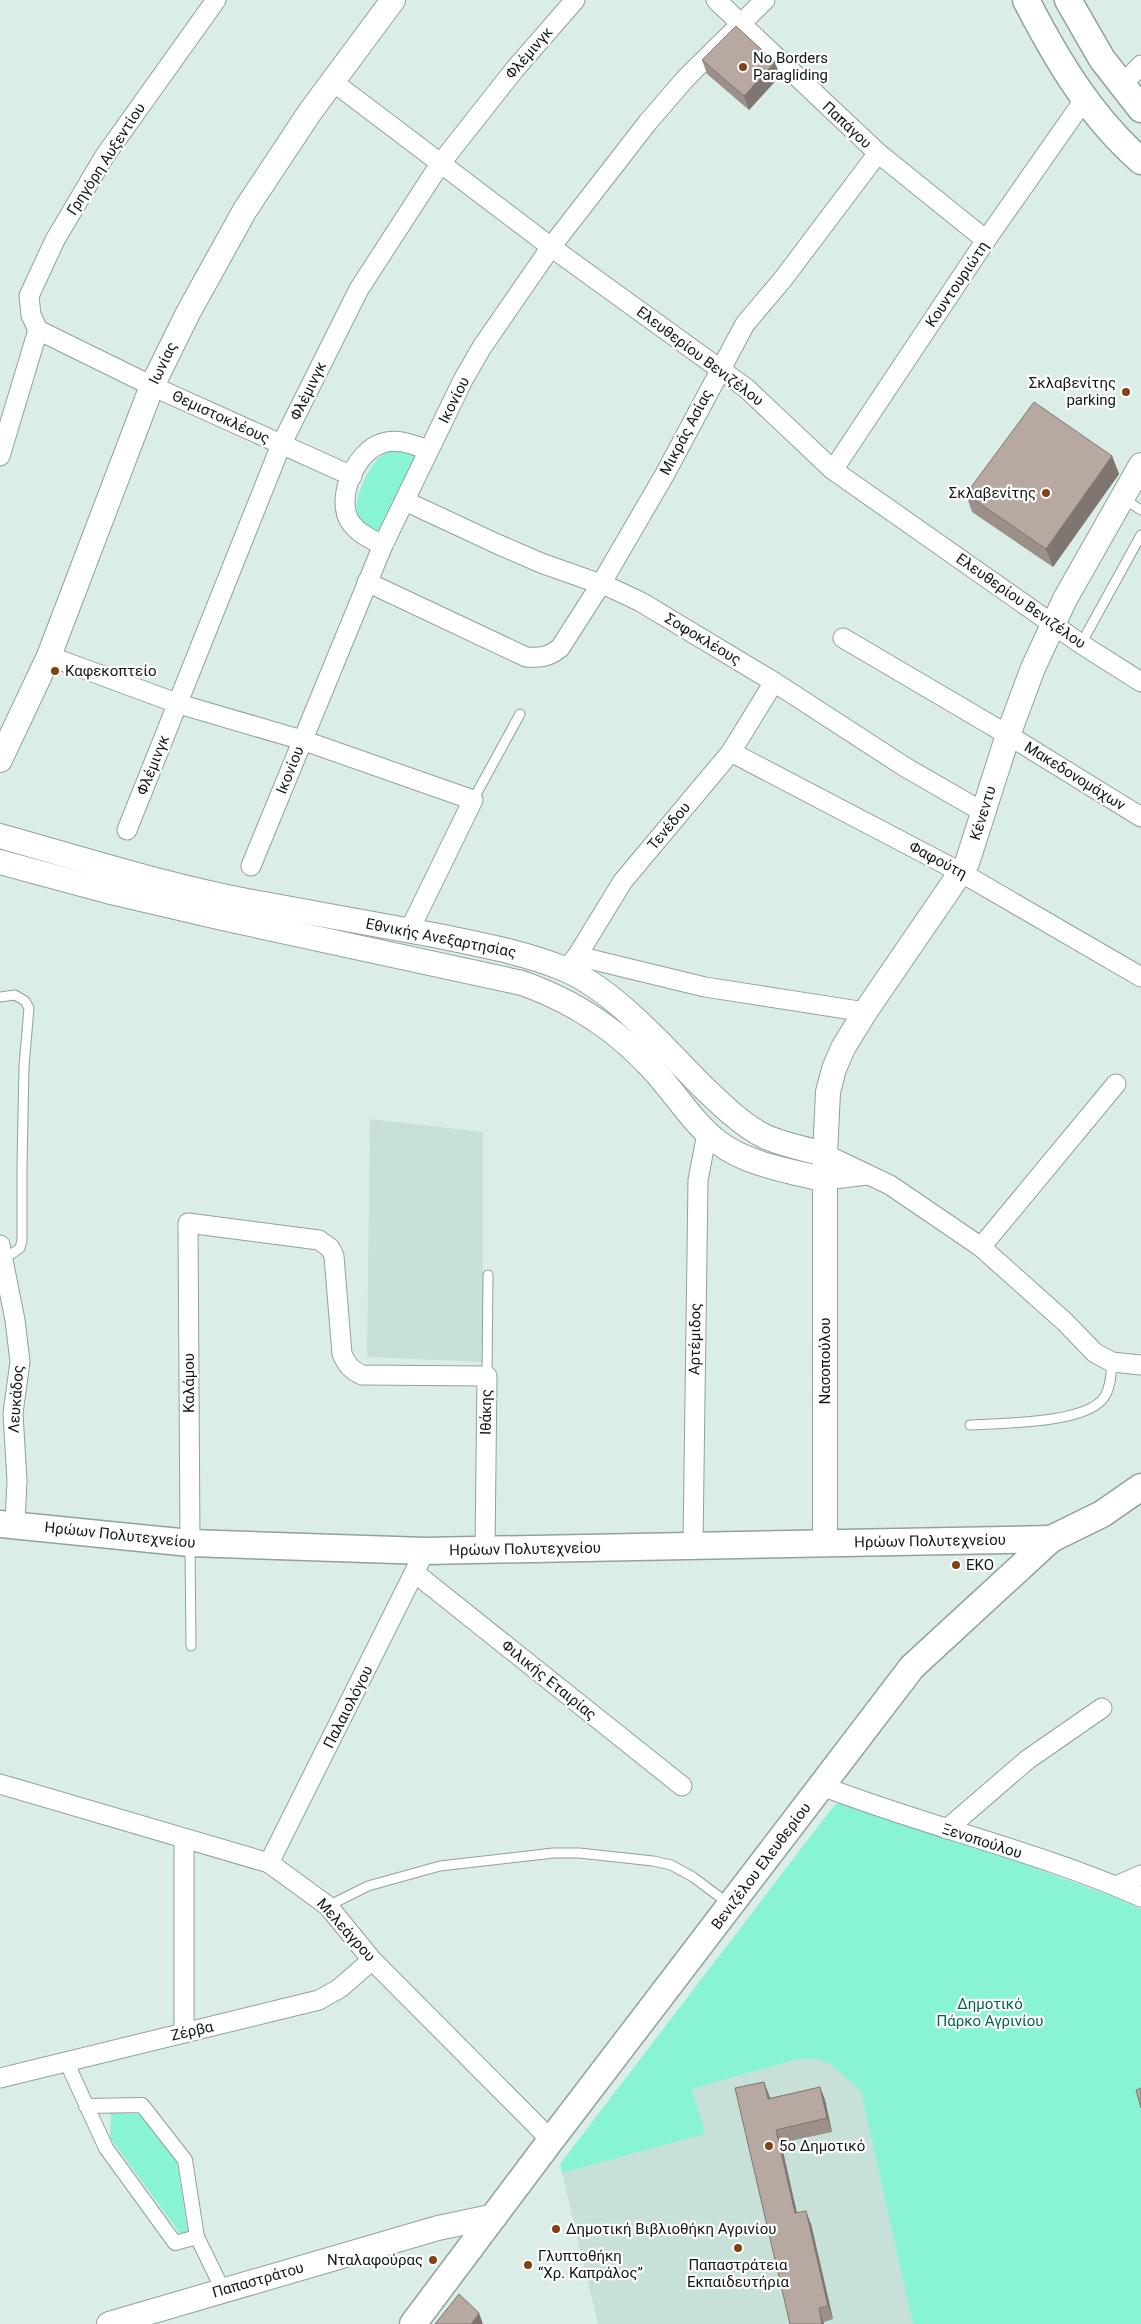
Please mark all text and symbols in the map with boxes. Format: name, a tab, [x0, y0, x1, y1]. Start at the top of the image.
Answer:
street label: Φλέμινγκ	[501, 23, 557, 83]
place label: No Borders Paragliding	[753, 49, 828, 84]
marker: No Borders Paragliding	[737, 61, 749, 73]
street label: Παπάγου	[819, 98, 875, 152]
street label: Γρηγόρη Αυξεντίου	[63, 100, 149, 218]
street label: Κουντουριώτη	[922, 238, 992, 330]
street label: Ελευθερίου Βενιζέλου	[633, 302, 767, 410]
street label: Ιωνίας	[145, 339, 181, 387]
street label: Φλέμινγκ	[286, 359, 330, 423]
street label: Ικονίου	[435, 374, 473, 426]
place label: Σκλαβενίτης parking	[1029, 374, 1116, 409]
street label: Θεμιστοκλέους	[169, 386, 273, 448]
street label: Μικράς Ασίας	[656, 386, 716, 478]
marker: Σκλαβενίτης parking	[1120, 386, 1132, 398]
place label: Σκλαβενίτης	[949, 484, 1036, 502]
marker: Σκλαβενίτης	[1040, 487, 1052, 499]
street label: Ελευθερίου Βενιζέλου	[953, 549, 1089, 653]
street label: Σοφοκλέους	[662, 609, 744, 669]
place label: Καφεκοπτείο	[65, 662, 157, 680]
marker: Καφεκοπτείο	[49, 665, 61, 677]
street label: Φλέμινγκ	[133, 732, 173, 798]
street label: Μακεδονομάχων	[1021, 738, 1129, 814]
street label: Ικονίου	[272, 744, 308, 796]
street label: Κένεντυ	[966, 783, 1000, 843]
street label: Τενέδου	[644, 798, 694, 854]
street label: Φαφούτη	[906, 837, 970, 883]
street label: Εθνικής Ανεξαρτησίας	[364, 915, 518, 961]
street label: Αρτέμιδος	[685, 1303, 705, 1375]
street label: Νασοπούλου	[816, 1318, 834, 1404]
street label: Καλάμου	[180, 1353, 198, 1413]
street label: Λευκάδος	[5, 1364, 27, 1434]
street label: Ιθάκης	[477, 1389, 495, 1435]
street label: Ηρώων Πολυτεχνείου	[44, 1518, 196, 1552]
street label: Ηρώων Πολυτεχνείου	[854, 1531, 1006, 1551]
street label: Ηρώων Πολυτεχνείου	[449, 1539, 601, 1559]
place label: EKO	[966, 1556, 994, 1574]
marker: EKO	[950, 1559, 962, 1571]
street label: Φιλικής Εταιρίας	[498, 1636, 600, 1724]
street label: Παλαιολόγου	[319, 1663, 377, 1751]
street label: Βενιζέλου Ελευθερίου	[707, 1799, 815, 1933]
street label: Ξενοπούλου	[940, 1820, 1024, 1862]
street label: Μελεάγρου	[313, 1895, 379, 1965]
park label: Δημοτικό Πάρκο Αγρινίου	[936, 1995, 1044, 2030]
street label: Ζέρβα	[169, 2017, 215, 2045]
place label: 5ο Δημοτικό	[779, 2137, 865, 2155]
marker: 5ο Δημοτικό	[763, 2140, 775, 2152]
place label: Δημοτική Βιβλιοθήκη Αγρινίου	[566, 2220, 776, 2238]
marker: Δημοτική Βιβλιοθήκη Αγρινίου	[550, 2223, 562, 2235]
marker: Παπαστράτεια Εκπαιδευτήρια	[732, 2242, 744, 2254]
place label: Γλυπτοθήκη “Χρ. Καπράλος”	[538, 2247, 643, 2282]
place label: Νταλαφούρας	[327, 2251, 423, 2269]
marker: Νταλαφούρας	[427, 2254, 439, 2266]
place label: Παπαστράτεια Εκπαιδευτήρια	[687, 2256, 790, 2291]
street label: Παπαστράτου	[210, 2258, 306, 2302]
marker: Γλυπτοθήκη “Χρ. Καπράλος”	[522, 2259, 534, 2271]

